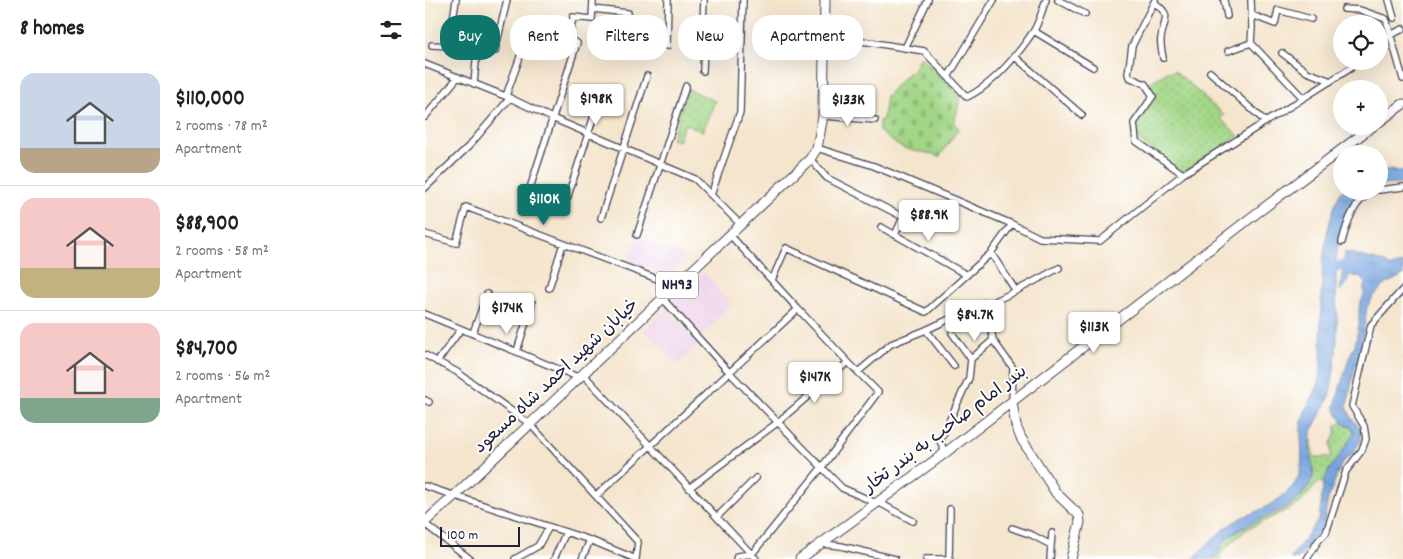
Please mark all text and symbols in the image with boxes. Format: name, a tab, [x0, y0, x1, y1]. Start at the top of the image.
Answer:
text: 8 homes	[20, 15, 85, 45]
chip: Buy	[440, 15, 500, 60]
chip: Rent	[510, 15, 577, 60]
chip: Filters	[587, 15, 668, 60]
chip: New	[678, 15, 742, 60]
chip: Apartment	[752, 15, 863, 60]
map controls	[1333, 15, 1388, 200]
button: locate	[1333, 15, 1388, 70]
icon: filters	[377, 16, 405, 44]
button: +	[1333, 80, 1388, 135]
pin: $198K	[561, 84, 631, 126]
pin: $133K	[813, 84, 883, 127]
text: $110,000	[175, 85, 245, 115]
text: $198K	[580, 88, 612, 111]
text: $133K	[831, 89, 865, 112]
icon: home	[60, 93, 120, 153]
text: 2 rooms · 78 m²	[175, 115, 268, 138]
text: Apartment	[175, 138, 242, 161]
button: −	[1333, 145, 1388, 200]
pin: $110K	[509, 184, 579, 226]
text: $110K	[528, 188, 560, 211]
pin: $88.9K	[888, 200, 970, 242]
text: $88.9K	[910, 204, 948, 227]
text: $88,900	[175, 210, 239, 240]
icon: home	[60, 218, 120, 278]
text: 2 rooms · 58 m²	[175, 240, 269, 263]
text: Apartment	[175, 263, 242, 286]
road number: NH93	[656, 272, 698, 298]
pin: $174K	[472, 292, 542, 335]
street label: خیابان شهید احمد شاه مسعود	[469, 294, 645, 460]
text: $174K	[491, 297, 523, 320]
pin: $84.7K	[934, 300, 1016, 342]
text: $84.7K	[956, 304, 994, 327]
pin: $113K	[1059, 312, 1129, 354]
text: $113K	[1079, 316, 1109, 339]
text: $84,700	[175, 335, 238, 365]
icon: home	[60, 343, 120, 403]
street label: بندر امام صاحب به بندر تخار	[857, 360, 1033, 501]
pin: $147K	[780, 362, 850, 404]
text: 2 rooms · 56 m²	[175, 365, 270, 388]
text: $147K	[799, 366, 831, 389]
text: Apartment	[175, 388, 242, 411]
scale bar	[440, 524, 520, 547]
text: 100 m	[447, 526, 478, 546]

